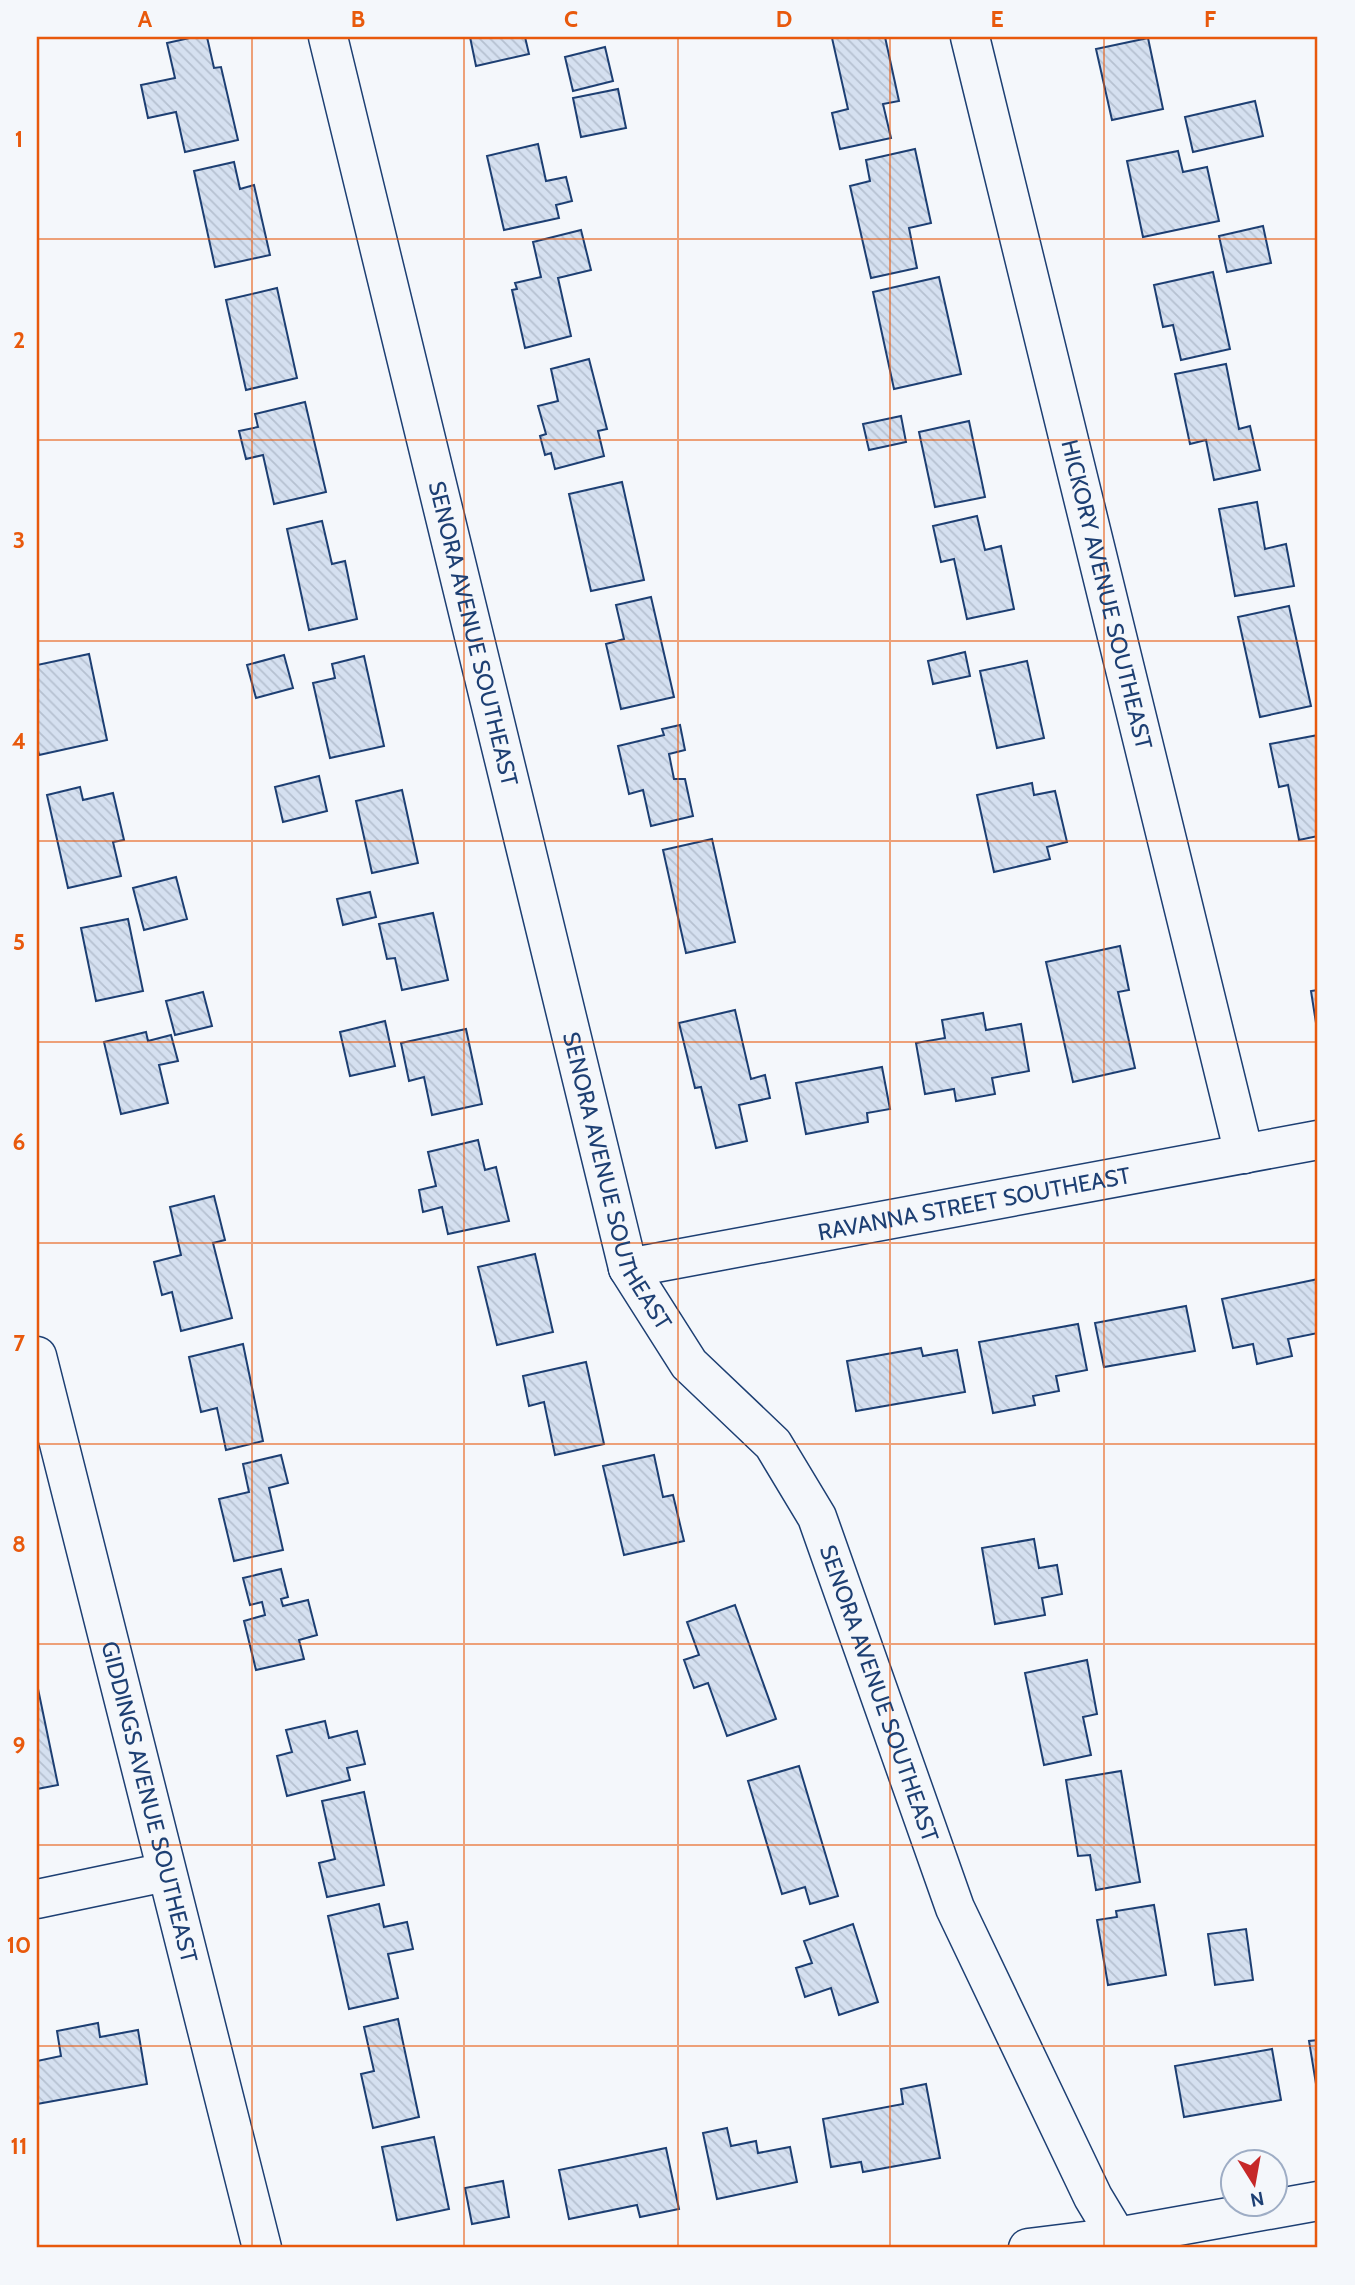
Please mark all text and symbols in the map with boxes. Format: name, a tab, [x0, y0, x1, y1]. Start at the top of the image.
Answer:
text: A	[138, 5, 153, 33]
text: B	[351, 5, 365, 33]
text: C	[564, 5, 578, 33]
text: D	[776, 5, 792, 33]
text: E	[990, 5, 1004, 33]
text: F	[1204, 5, 1216, 33]
text: 1	[15, 125, 23, 153]
text: 2	[13, 326, 25, 354]
street label: HICKORY AVENUE SOUTHEAST	[1055, 437, 1158, 752]
street label: SENORA AVENUE SOUTHEAST	[423, 478, 524, 789]
text: 3	[13, 526, 25, 554]
text: 4	[12, 727, 26, 755]
text: 5	[13, 928, 25, 956]
street label: SENORA AVENUE SOUTHEAST	[557, 1029, 678, 1335]
text: 6	[13, 1128, 25, 1156]
street label: RAVANNA STREET SOUTHEAST	[816, 1161, 1133, 1246]
text: 7	[13, 1329, 25, 1357]
text: 8	[12, 1530, 26, 1558]
street label: SENORA AVENUE SOUTHEAST	[814, 1541, 945, 1846]
street label: GIDDINGS AVENUE SOUTHEAST	[96, 1638, 204, 1966]
text: 9	[13, 1731, 25, 1759]
text: 10	[7, 1931, 31, 1959]
text: 11	[11, 2132, 27, 2160]
north arrow	[1218, 2148, 1288, 2218]
text: N	[1248, 2187, 1266, 2212]

